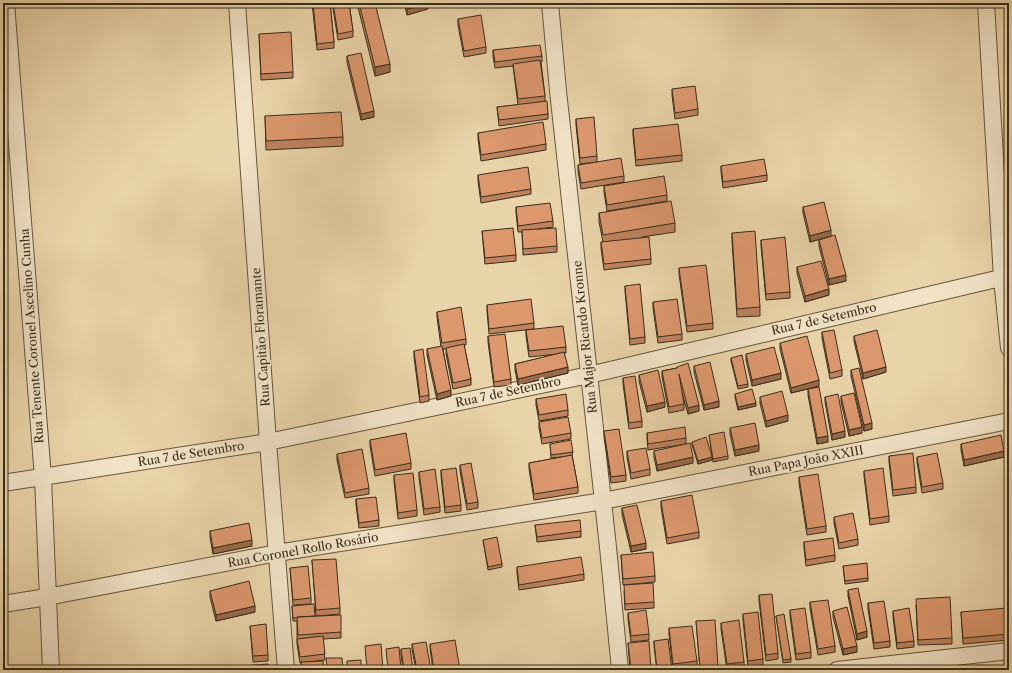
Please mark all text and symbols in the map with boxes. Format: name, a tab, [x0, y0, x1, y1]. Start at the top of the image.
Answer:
street label: Rua Tenente Coronel Ascelino Cunha	[16, 227, 46, 444]
street label: Rua Major Ricardo Kronne	[569, 259, 600, 414]
street label: Rua Capitão Floramante	[248, 267, 273, 407]
street label: Rua 7 de Setembro	[770, 299, 878, 338]
street label: Rua 7 de Setembro	[454, 373, 562, 410]
street label: Rua 7 de Setembro	[137, 438, 245, 469]
street label: Rua Papa João XXIII	[747, 442, 865, 479]
street label: Rua Coronel Rollo Rosário	[226, 529, 379, 570]

